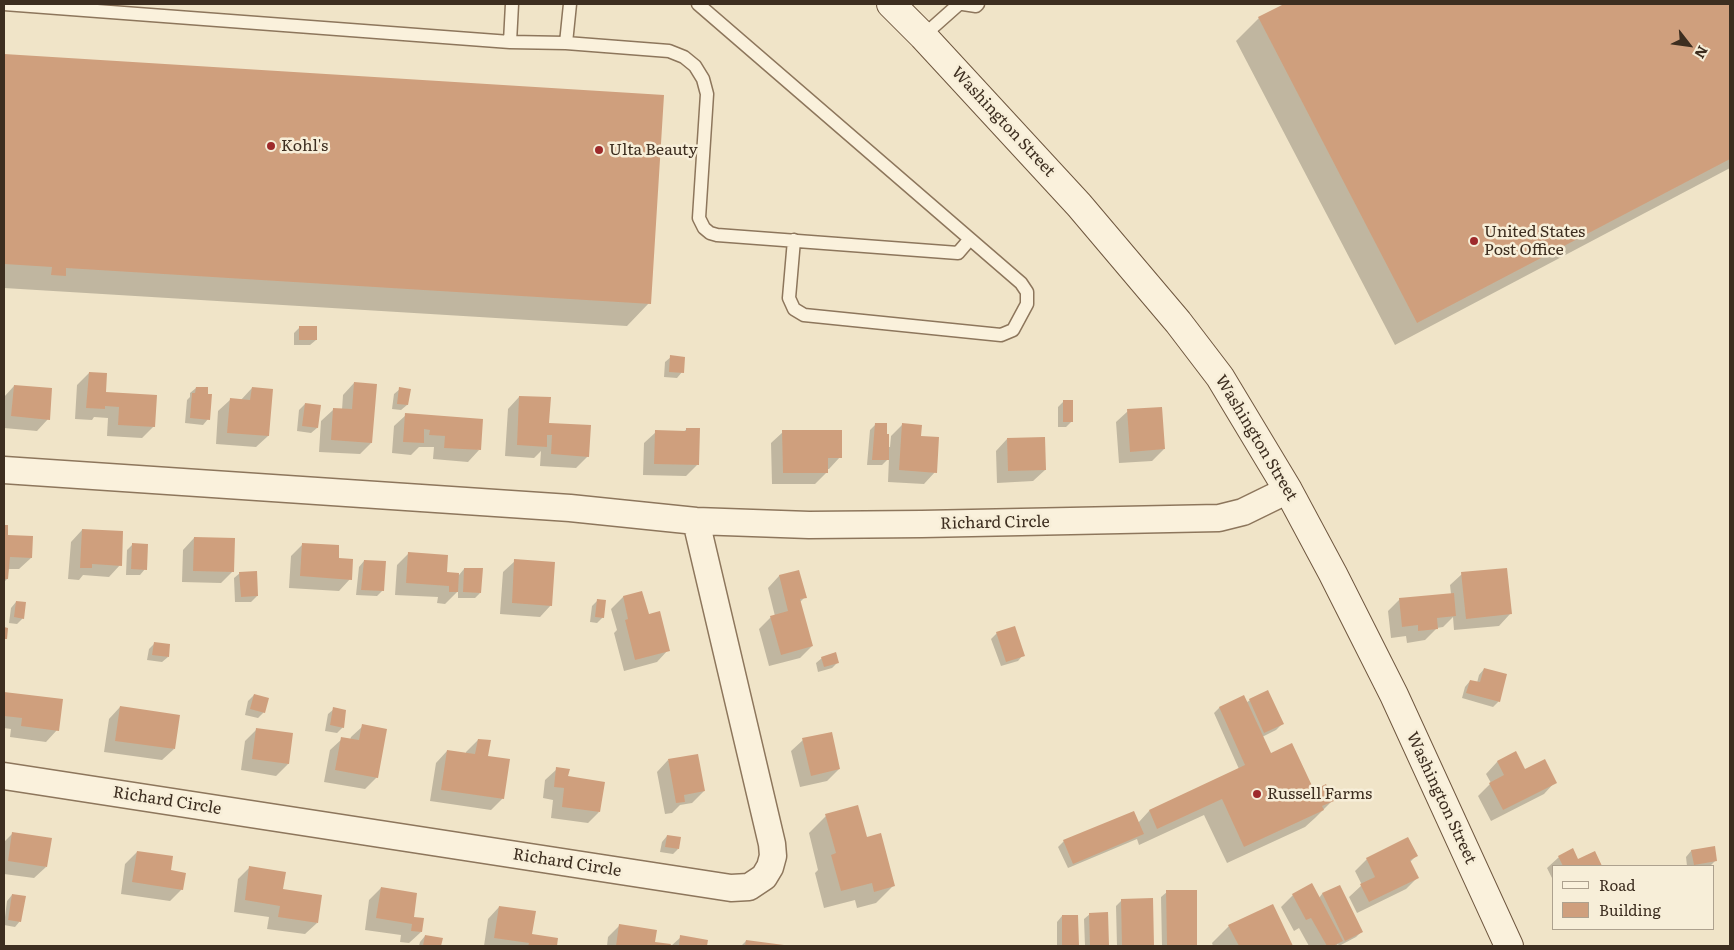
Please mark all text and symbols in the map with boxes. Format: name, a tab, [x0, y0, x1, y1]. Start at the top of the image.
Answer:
north arrow	[1664, 20, 1714, 70]
text: N	[1690, 42, 1714, 63]
street label: Washington Street	[947, 63, 1059, 181]
place label: Kohl's	[281, 136, 328, 156]
marker: Kohl's	[265, 140, 277, 152]
place label: Ulta Beauty	[609, 140, 698, 160]
marker: Ulta Beauty	[593, 144, 605, 156]
place label: United States Post Office	[1484, 222, 1585, 260]
marker: United States Post Office	[1468, 235, 1480, 247]
street label: Washington Street	[1211, 372, 1301, 504]
street label: Richard Circle	[940, 512, 1050, 534]
street label: Washington Street	[1402, 729, 1480, 867]
street label: Richard Circle	[111, 783, 223, 819]
place label: Russell Farms	[1267, 784, 1372, 804]
marker: Russell Farms	[1251, 788, 1263, 800]
street label: Richard Circle	[511, 845, 623, 881]
legend	[1552, 865, 1714, 930]
text: Road	[1599, 873, 1635, 896]
text: Building	[1599, 898, 1661, 921]

